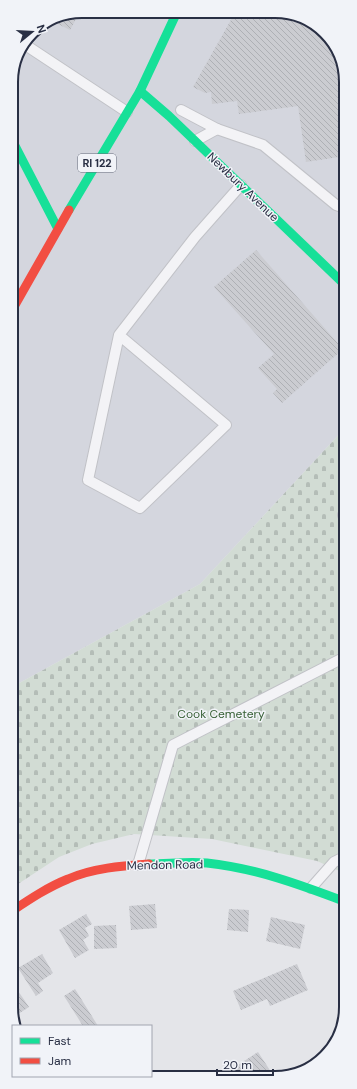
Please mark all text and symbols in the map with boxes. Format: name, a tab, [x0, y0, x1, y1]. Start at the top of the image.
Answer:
north arrow	[12, 12, 52, 52]
text: N	[34, 23, 49, 35]
street label: Newbury Avenue	[204, 149, 282, 225]
road number: RI 122	[78, 154, 116, 172]
park label: Cook Cemetery	[177, 706, 265, 722]
street label: Mendon Road	[127, 856, 203, 874]
legend	[12, 1025, 152, 1077]
text: Fast	[48, 1033, 71, 1049]
scale bar	[217, 1051, 273, 1077]
text: Jam	[48, 1053, 71, 1069]
text: 20 m	[223, 1057, 252, 1073]

